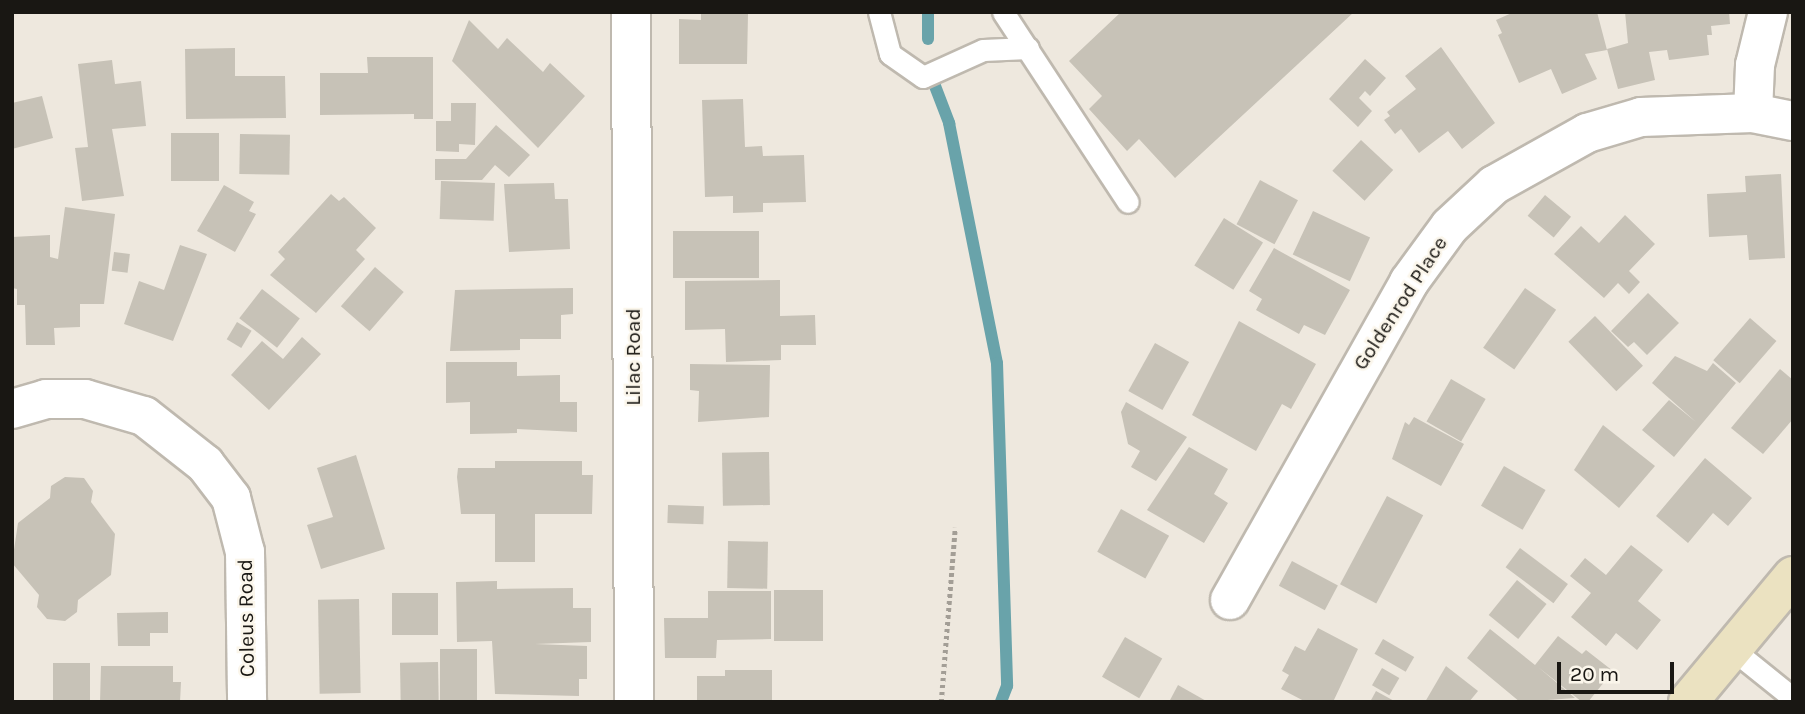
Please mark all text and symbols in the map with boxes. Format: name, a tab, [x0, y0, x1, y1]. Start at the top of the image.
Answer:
street label: Goldenrod Place	[1348, 232, 1452, 374]
street label: Lilac Road	[620, 308, 646, 406]
street label: Coleus Road	[232, 559, 260, 677]
scale bar	[1560, 648, 1677, 692]
text: 20 m	[1570, 662, 1619, 686]

